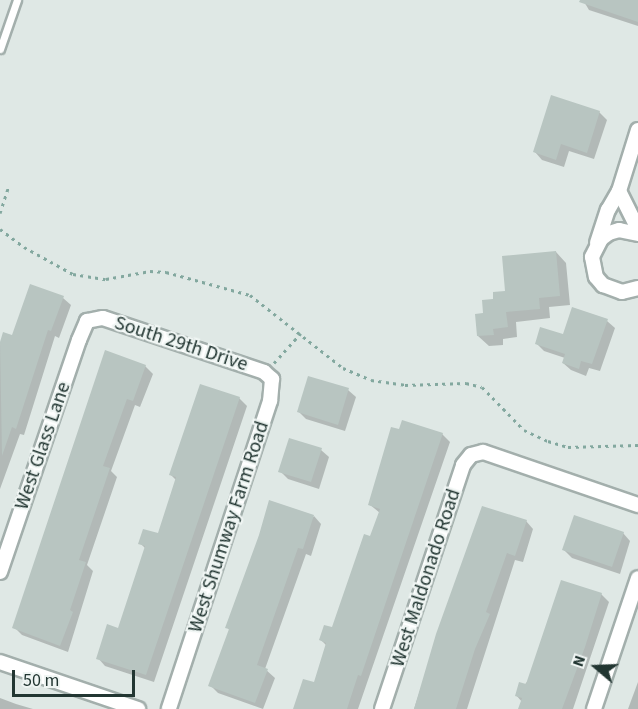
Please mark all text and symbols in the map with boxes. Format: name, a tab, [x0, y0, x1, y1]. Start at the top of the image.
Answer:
street label: South 29th Drive	[111, 311, 251, 377]
street label: West Glass Lane	[10, 379, 76, 513]
street label: West Shumway Farm Road	[183, 418, 275, 636]
street label: West Maldonado Road	[386, 486, 466, 670]
north arrow	[566, 637, 626, 697]
text: N	[567, 653, 591, 670]
scale bar	[15, 658, 138, 696]
text: 50 m	[23, 668, 59, 693]

